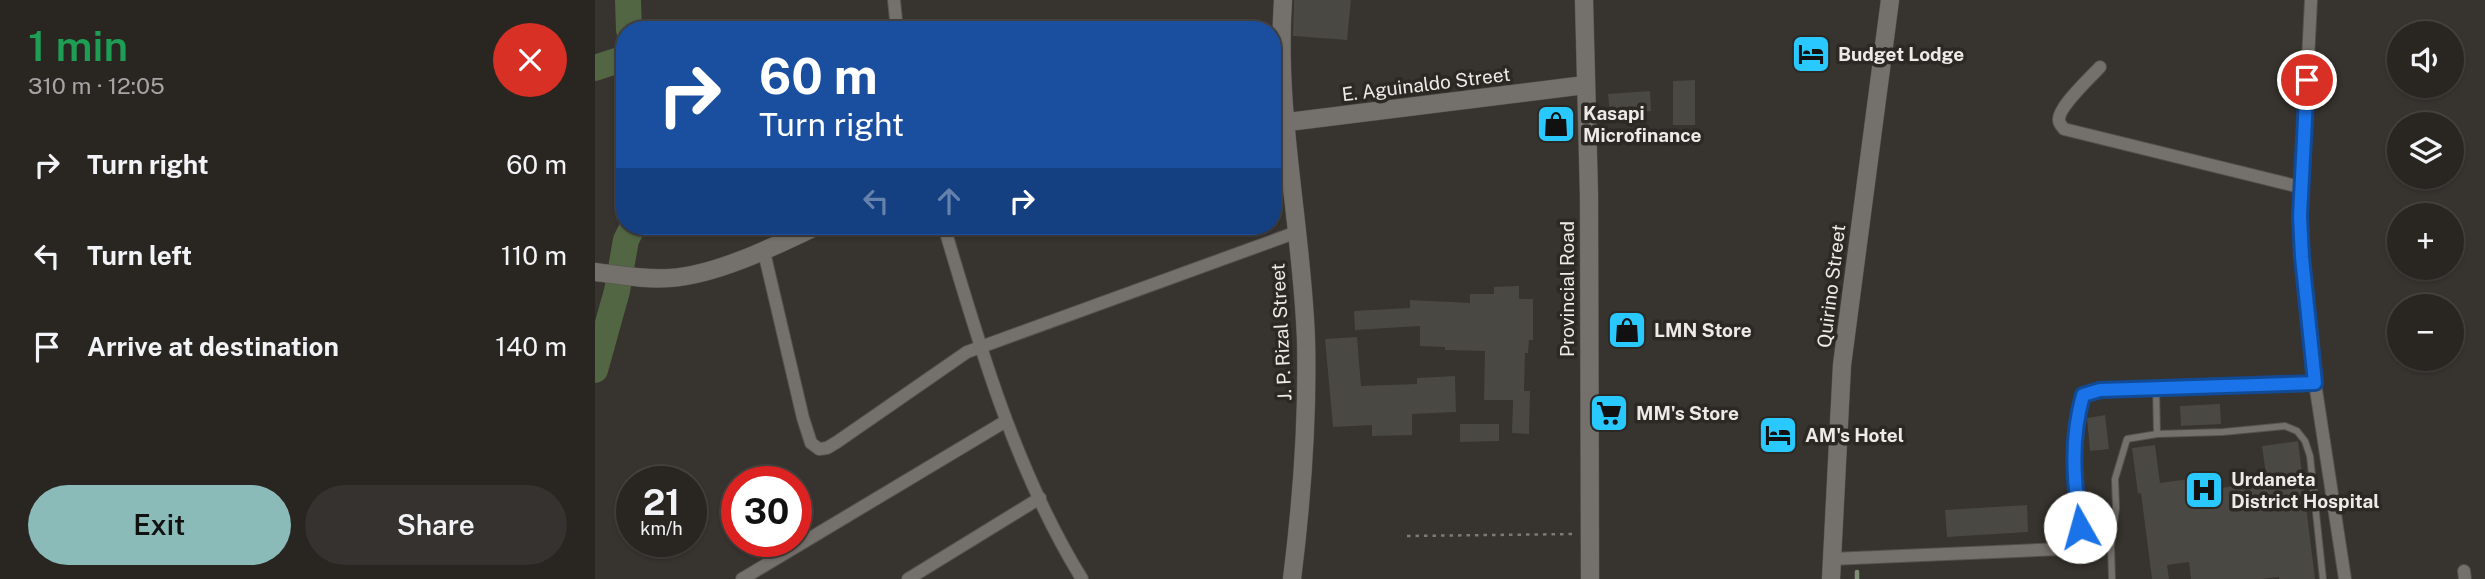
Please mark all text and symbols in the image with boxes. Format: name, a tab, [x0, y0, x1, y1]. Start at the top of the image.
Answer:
text: 1 min	[28, 21, 128, 70]
map controls	[2387, 21, 2464, 371]
button: sound	[2387, 21, 2464, 98]
button: close	[493, 23, 567, 97]
hotel icon: Budget Lodge	[1790, 33, 1832, 75]
place label: Budget Lodge	[1838, 43, 1964, 65]
text: 60 m	[759, 47, 878, 105]
icon: right	[644, 49, 735, 140]
pin	[2277, 50, 2337, 110]
icon: arrive	[2288, 61, 2326, 99]
street label: E. Aguinaldo Street	[1341, 63, 1511, 105]
text: 310 m · 12:05	[28, 72, 165, 99]
place label: Kasapi Microfinance	[1583, 102, 1702, 146]
shop icon: Kasapi Microfinance	[1535, 103, 1577, 145]
text: Turn right	[759, 106, 904, 143]
button: layers	[2387, 112, 2464, 189]
icon: right	[28, 146, 66, 184]
text: Turn right	[87, 149, 209, 180]
text: 60 m	[506, 149, 567, 180]
icon: left	[857, 182, 895, 220]
icon: ahead	[930, 182, 968, 220]
icon: right	[1003, 182, 1041, 220]
button: +	[2387, 203, 2464, 280]
street label: Provincial Road	[1556, 221, 1578, 357]
street label: Quirino Street	[1813, 223, 1849, 349]
icon: left	[28, 237, 66, 275]
text: Turn left	[87, 240, 192, 271]
text: 110 m	[501, 240, 567, 271]
street label: J. P. Rizal Street	[1266, 263, 1296, 401]
button: −	[2387, 294, 2464, 371]
shop icon: LMN Store	[1606, 309, 1648, 351]
place label: LMN Store	[1654, 319, 1752, 341]
icon: arrive	[28, 328, 66, 366]
text: Arrive at destination	[87, 331, 339, 362]
text: 140 m	[495, 331, 567, 362]
supermarket icon: MM's Store	[1588, 392, 1630, 434]
place label: MM's Store	[1636, 402, 1739, 424]
hotel icon: AM's Hotel	[1757, 414, 1799, 456]
place label: AM's Hotel	[1805, 424, 1904, 446]
speed limit sign: 30	[721, 466, 812, 557]
place label: Urdaneta District Hospital	[2231, 468, 2380, 512]
hospital icon: Urdaneta District Hospital	[2183, 469, 2225, 511]
text: 21	[643, 482, 680, 523]
button: Exit	[28, 485, 291, 565]
button: Share	[305, 485, 567, 565]
position arrow	[2043, 490, 2117, 564]
text: km/h	[640, 518, 683, 539]

